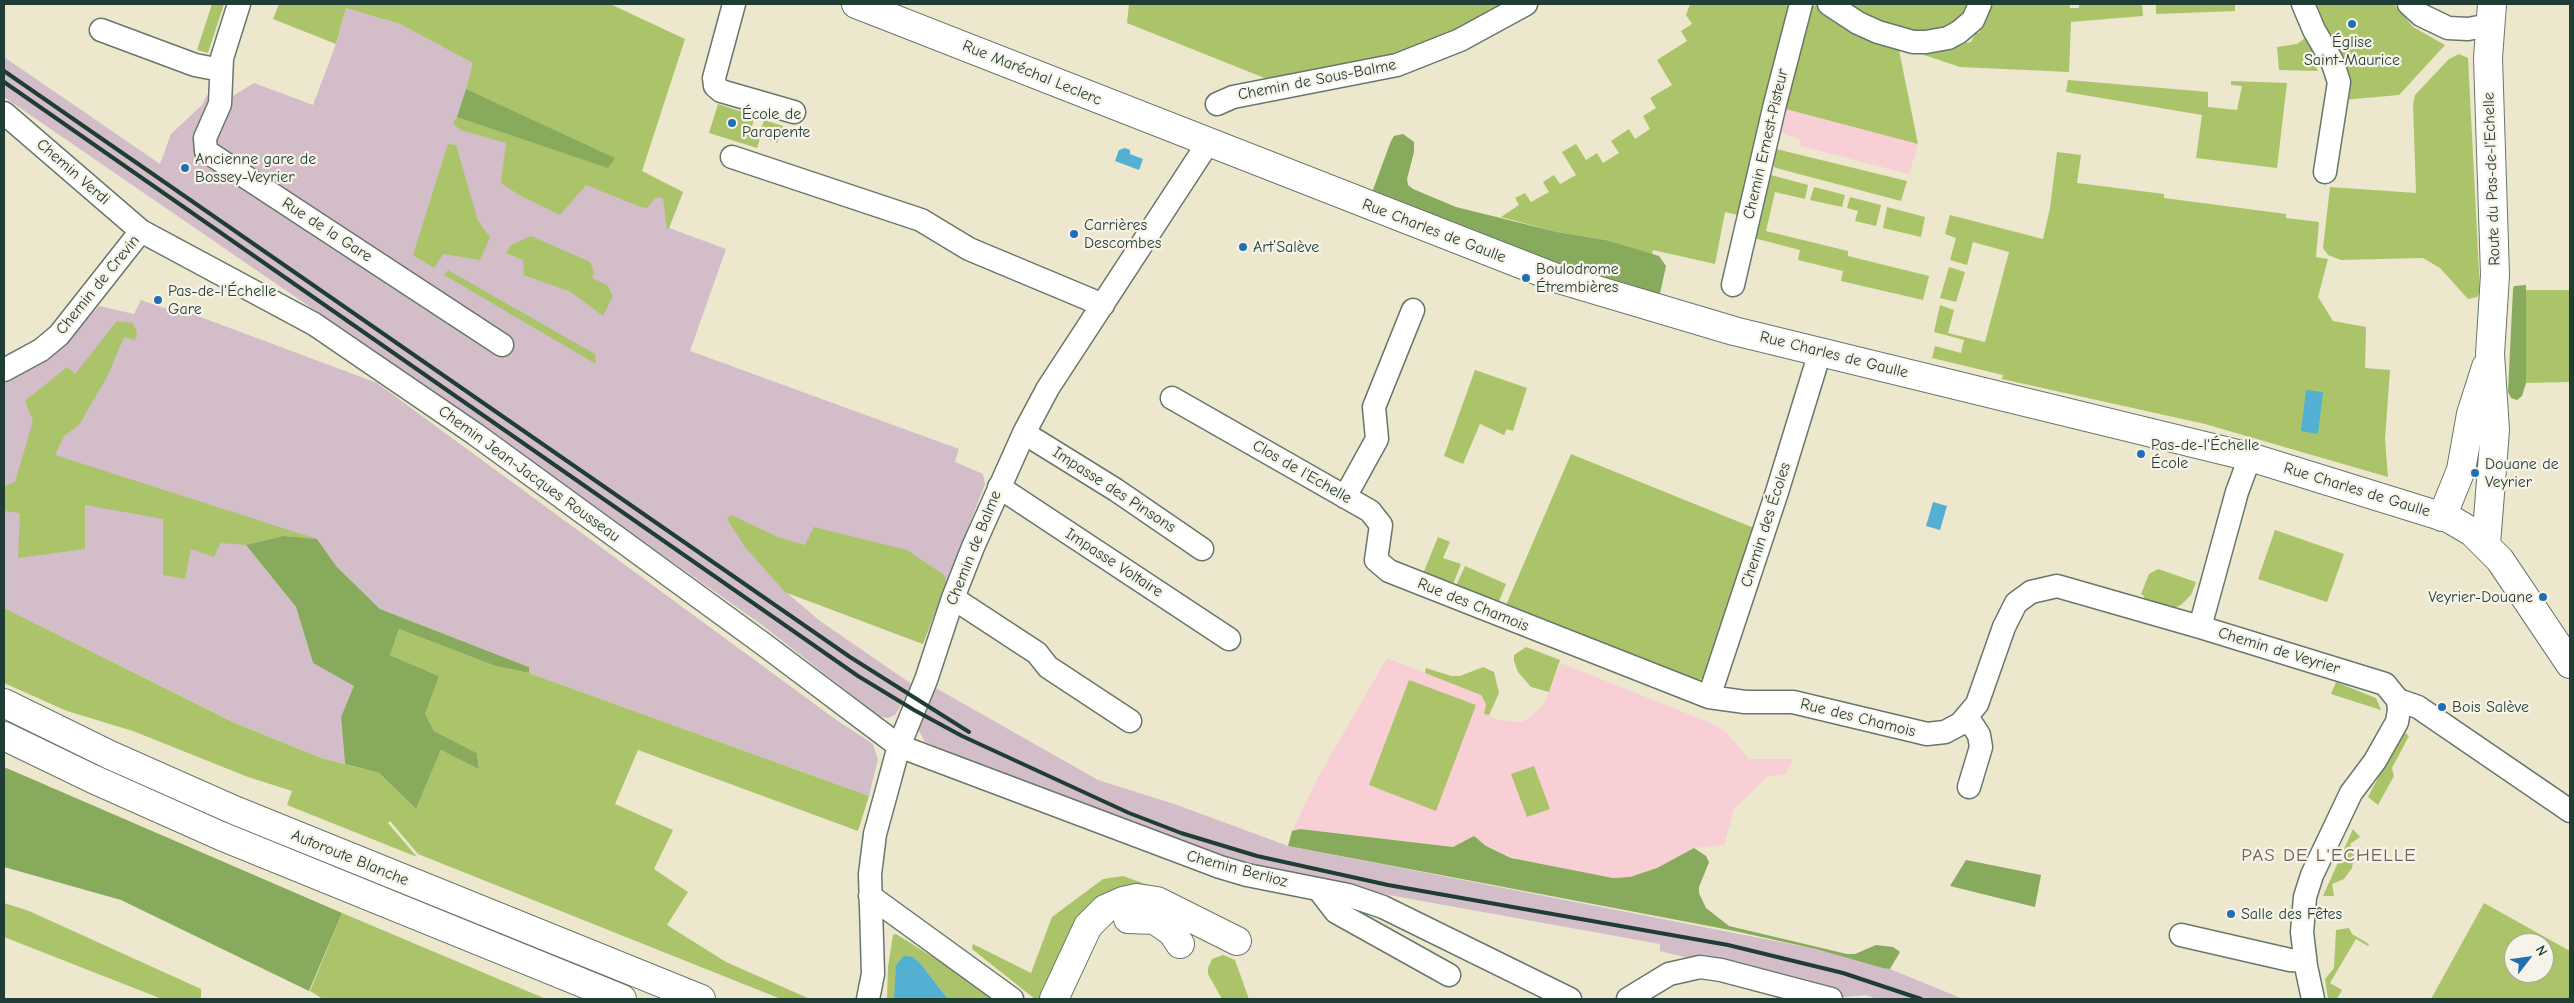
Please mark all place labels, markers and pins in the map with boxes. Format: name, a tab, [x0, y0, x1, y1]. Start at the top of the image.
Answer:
marker: Église Saint-Maurice	[2346, 18, 2358, 30]
place label: Église Saint-Maurice	[2304, 32, 2400, 70]
place label: École de Parapente	[742, 104, 810, 142]
marker: École de Parapente	[726, 117, 738, 129]
place label: Ancienne gare de Bossey-Veyrier	[195, 149, 316, 187]
marker: Ancienne gare de Bossey-Veyrier	[179, 162, 191, 174]
place label: Carrières Descombes	[1084, 215, 1161, 253]
marker: Carrières Descombes	[1068, 228, 1080, 240]
place label: Art’Salève	[1253, 237, 1319, 257]
marker: Art’Salève	[1237, 241, 1249, 253]
place label: Boulodrome Étrembières	[1536, 259, 1619, 297]
marker: Boulodrome Étrembières	[1520, 272, 1532, 284]
place label: Pas-de-l'Échelle Gare	[168, 281, 276, 319]
marker: Pas-de-l'Échelle Gare	[152, 294, 164, 306]
place label: Pas-de-l'Échelle École	[2151, 435, 2259, 473]
marker: Pas-de-l'Échelle École	[2135, 448, 2147, 460]
place label: Douane de Veyrier	[2485, 454, 2559, 492]
marker: Douane de Veyrier	[2469, 467, 2481, 479]
place label: Veyrier-Douane	[2428, 587, 2533, 607]
marker: Veyrier-Douane	[2537, 591, 2549, 603]
place label: Bois Salève	[2452, 697, 2529, 717]
marker: Bois Salève	[2436, 701, 2448, 713]
place label: Salle des Fêtes	[2241, 904, 2342, 924]
marker: Salle des Fêtes	[2225, 908, 2237, 920]

